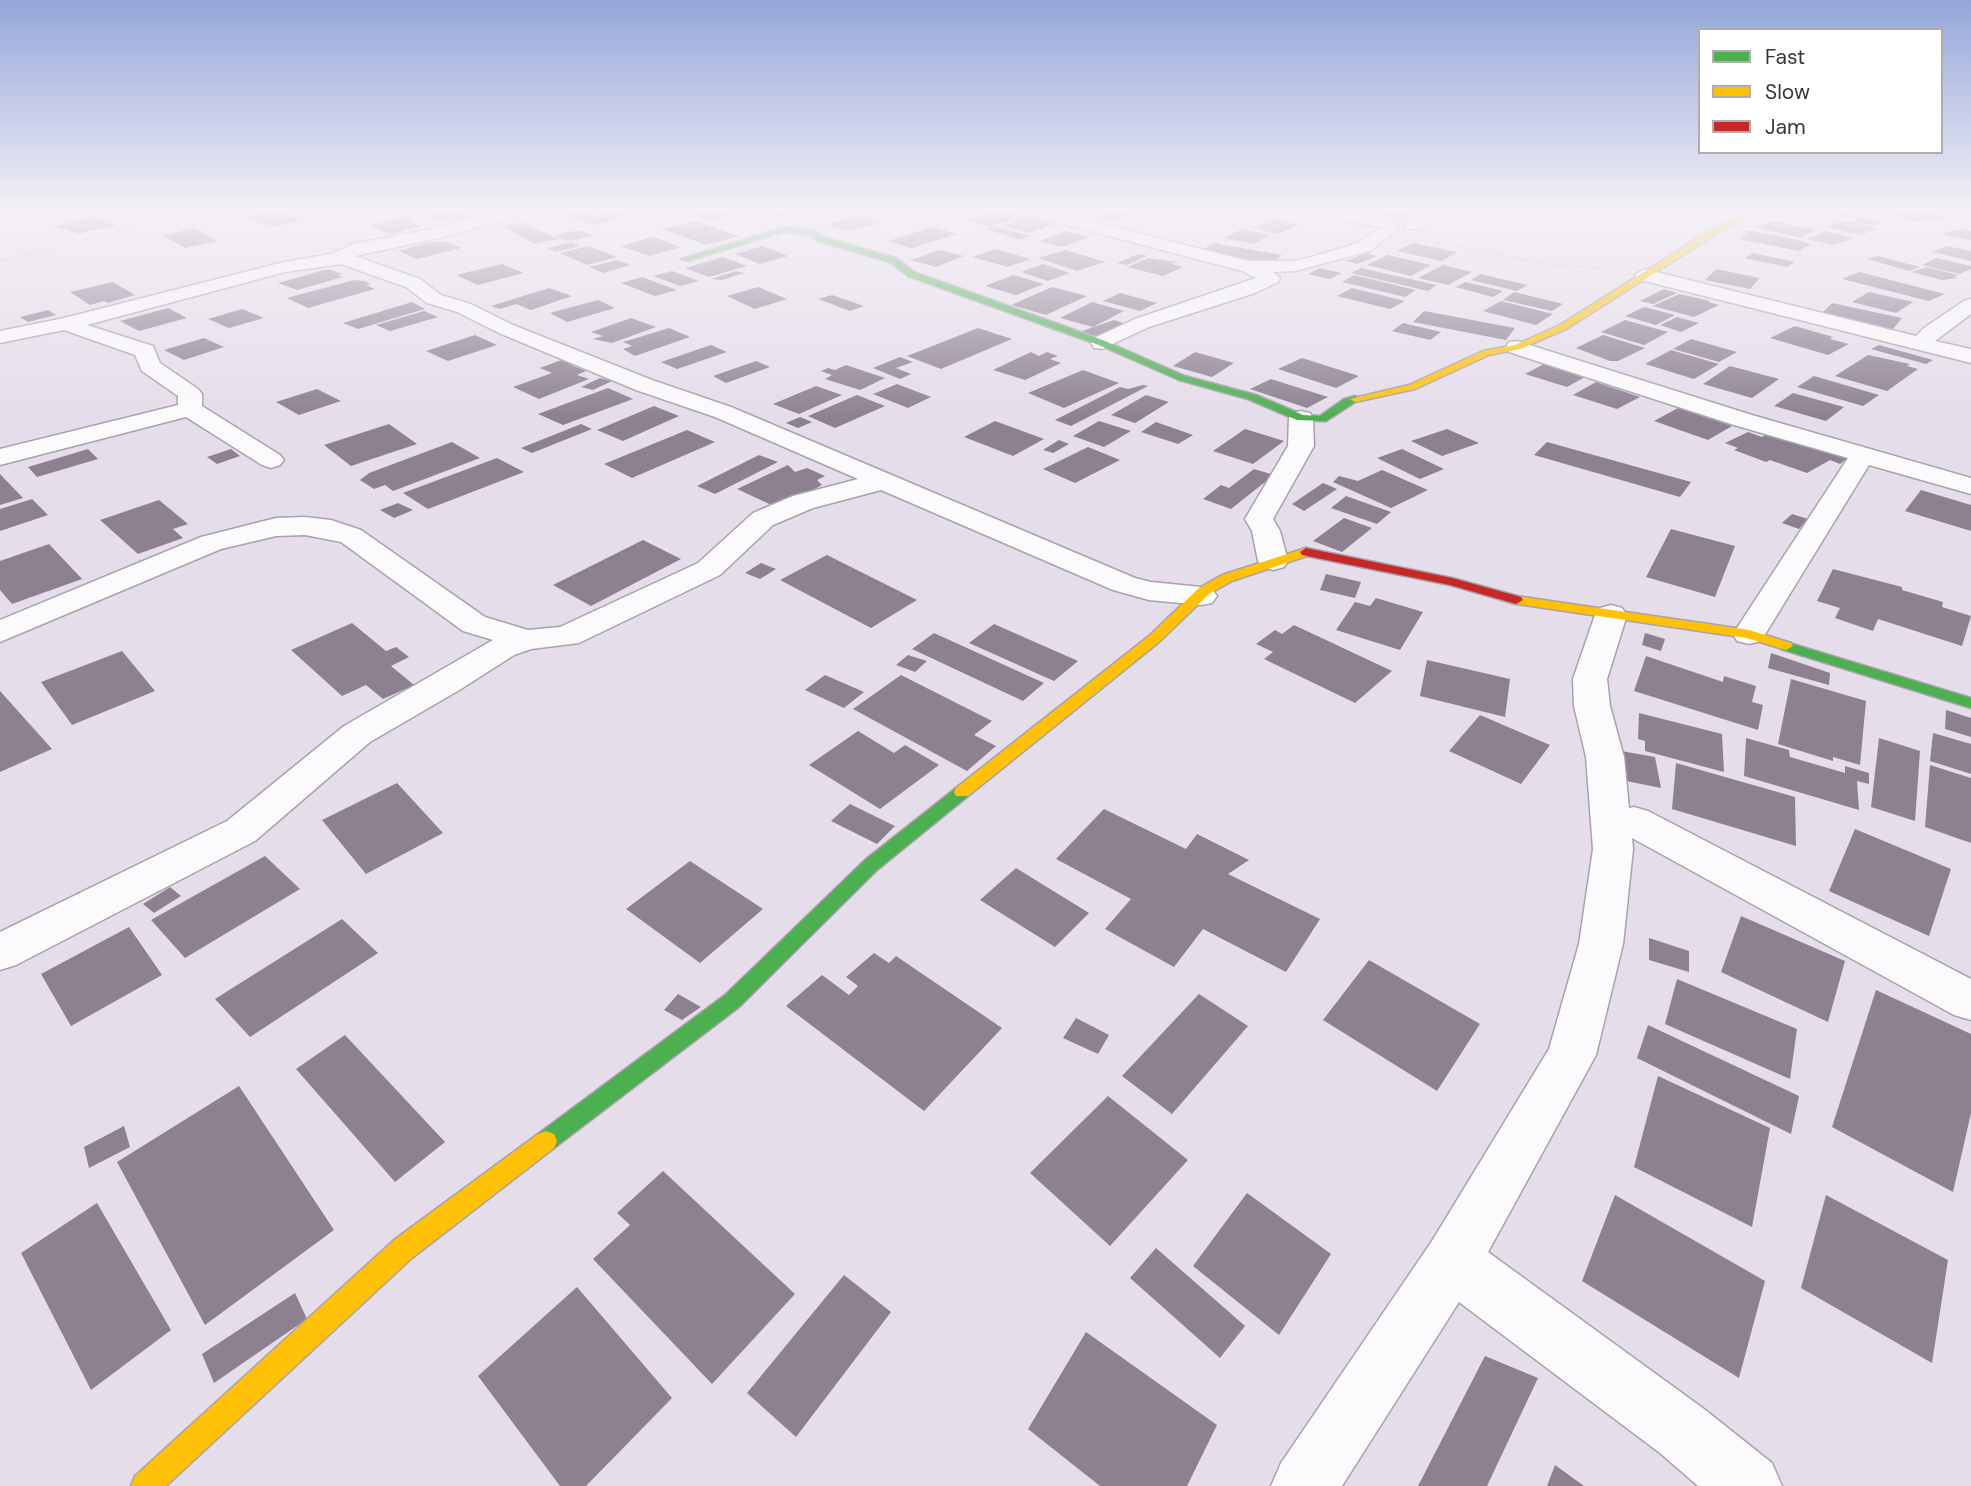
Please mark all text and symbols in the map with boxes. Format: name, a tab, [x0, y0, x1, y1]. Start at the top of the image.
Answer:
legend	[1698, 28, 1943, 154]
text: Fast	[1765, 43, 1805, 71]
text: Slow	[1765, 78, 1810, 106]
text: Jam	[1765, 113, 1806, 141]

